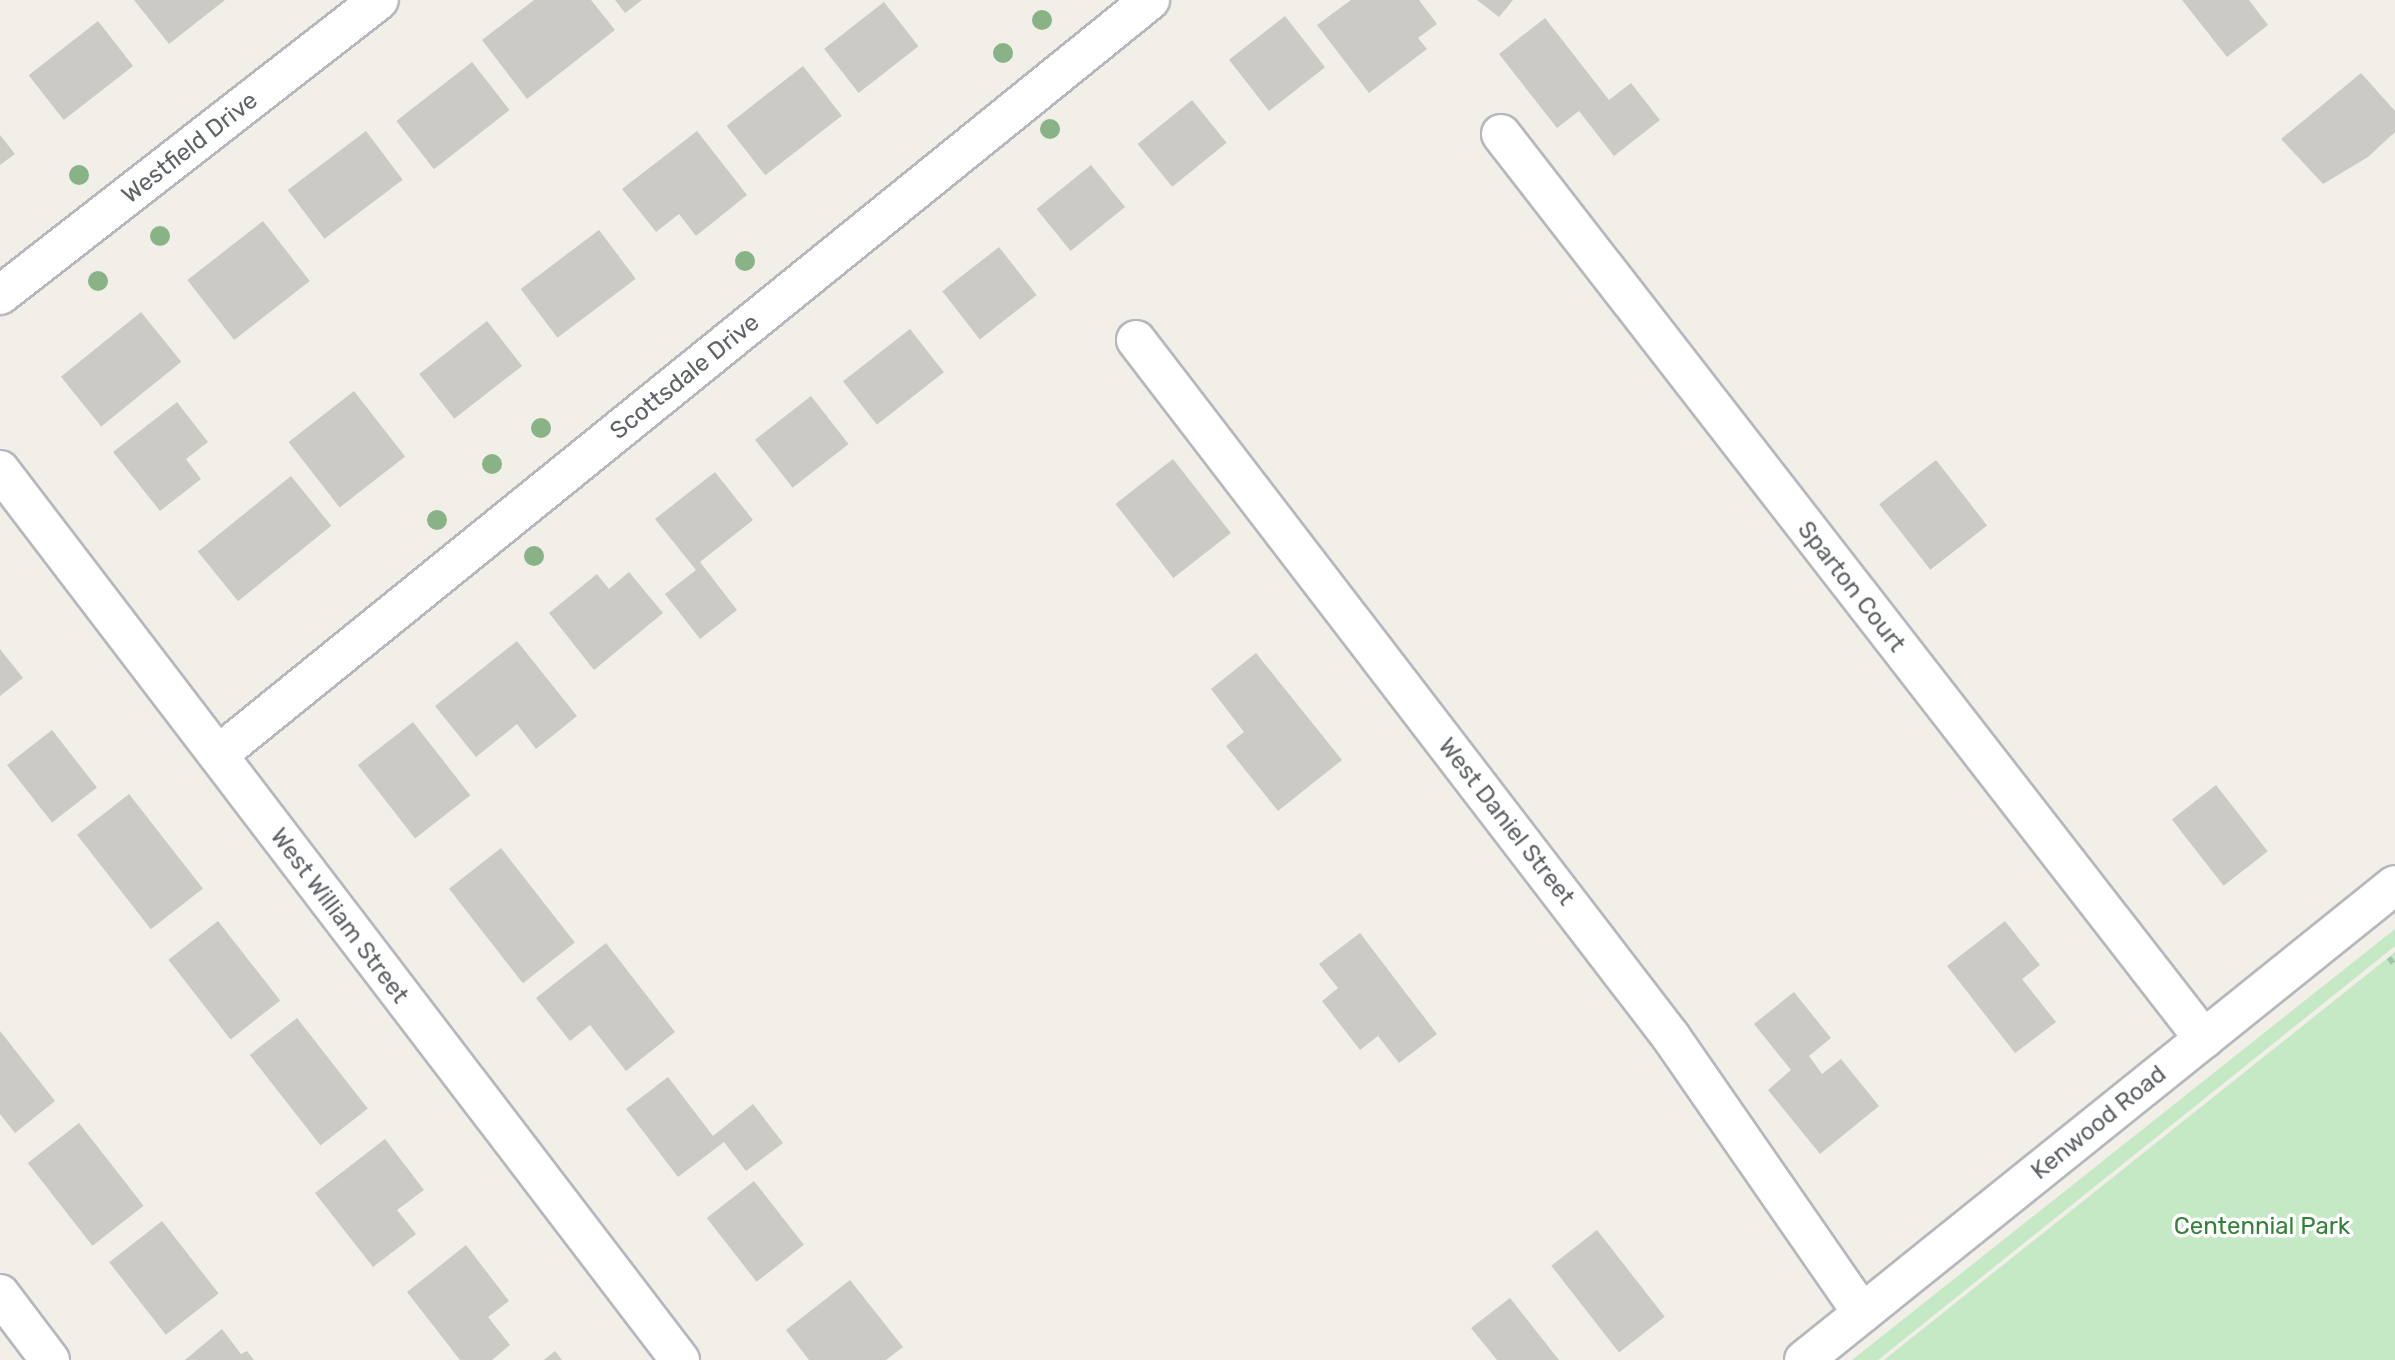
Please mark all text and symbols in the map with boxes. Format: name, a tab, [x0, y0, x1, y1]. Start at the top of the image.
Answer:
street label: Westfield Drive	[116, 86, 264, 210]
street label: Scottsdale Drive	[605, 308, 765, 446]
street label: Sparton Court	[1791, 516, 1911, 658]
street label: West Daniel Street	[1432, 733, 1580, 911]
street label: West William Street	[264, 823, 414, 1009]
street label: Kenwood Road	[2026, 1060, 2172, 1186]
park label: Centennial Park	[2174, 1213, 2350, 1241]

